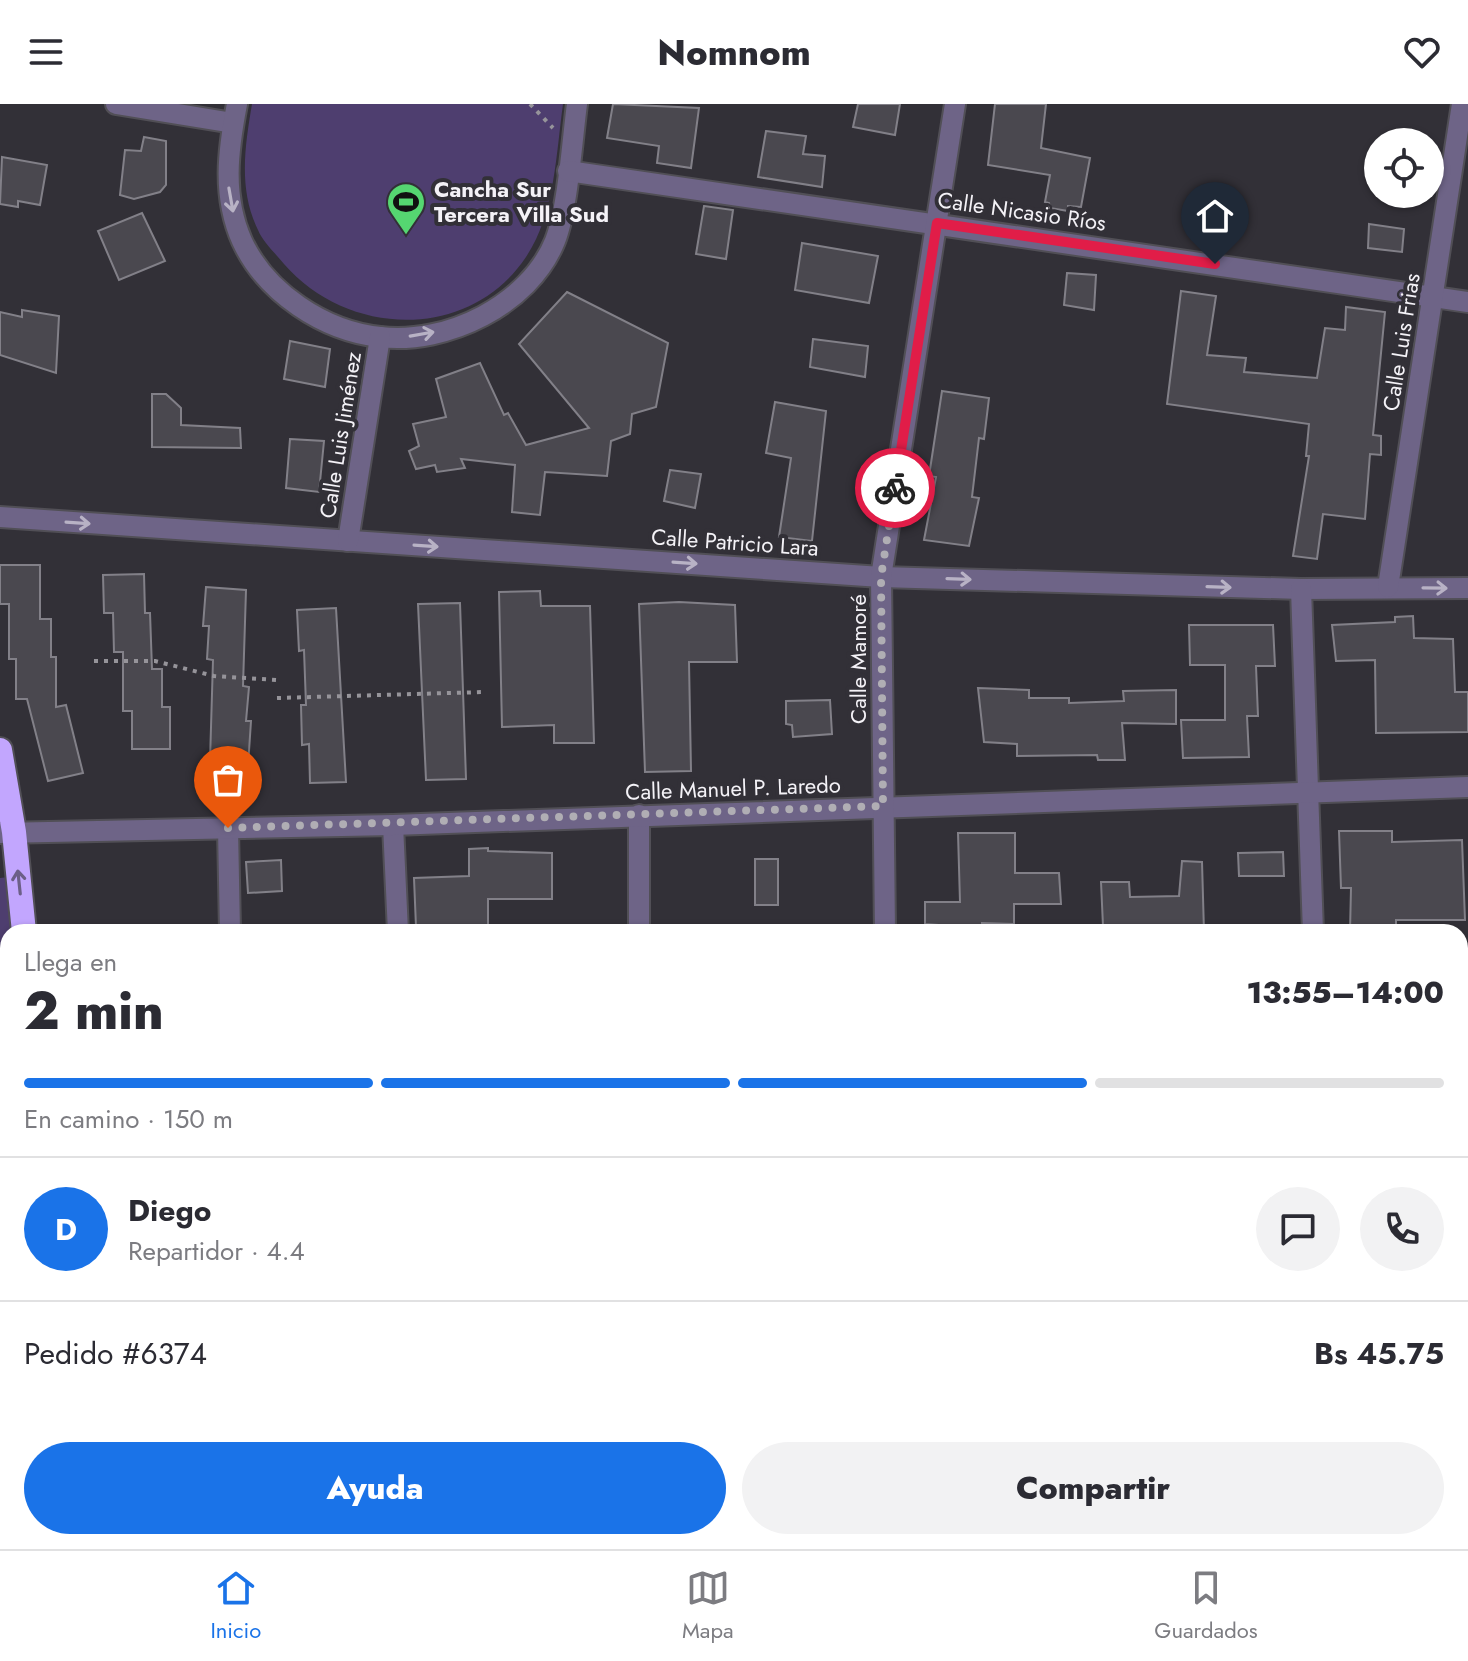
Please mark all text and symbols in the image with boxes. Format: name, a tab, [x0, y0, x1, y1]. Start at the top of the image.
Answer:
text: Nomnom	[657, 26, 811, 78]
icon: menu	[24, 30, 68, 74]
icon: heart	[1400, 30, 1444, 74]
map controls	[1364, 128, 1444, 208]
button: locate	[1364, 128, 1444, 208]
place label: Cancha Sur Tercera Villa Sud	[434, 173, 609, 230]
sports icon: Cancha Sur Tercera Villa Sud	[385, 181, 427, 236]
pin	[1181, 182, 1249, 264]
street label: Calle Nicasio Ríos	[936, 183, 1108, 239]
one-way arrow	[225, 186, 240, 212]
icon: home	[1193, 194, 1237, 238]
street label: Calle Luis Frias	[1374, 271, 1428, 413]
one-way arrow	[409, 326, 434, 341]
street label: Calle Luis Jiménez	[311, 350, 369, 520]
courier	[855, 448, 935, 528]
icon: bike	[873, 466, 917, 510]
one-way arrow	[64, 516, 91, 531]
street label: Calle Patricio Lara	[650, 520, 820, 564]
one-way arrow	[412, 539, 439, 554]
one-way arrow	[671, 555, 698, 570]
one-way arrow	[945, 571, 972, 586]
one-way arrow	[1205, 579, 1232, 594]
one-way arrow	[1421, 580, 1448, 595]
street label: Calle Mamoré	[842, 594, 874, 724]
pin	[194, 746, 262, 828]
icon: bag	[206, 758, 250, 802]
street label: Calle Manuel P. Laredo	[625, 768, 841, 808]
one-way arrow	[12, 869, 27, 896]
text: Llega en	[24, 943, 117, 981]
text: 13:55–14:00	[1247, 971, 1444, 1014]
text: 2 min	[24, 973, 164, 1049]
text: En camino · 150 m	[24, 1100, 233, 1138]
button: chat	[1256, 1187, 1340, 1271]
button: phone	[1360, 1187, 1444, 1271]
text: Diego	[128, 1189, 211, 1232]
text: D	[55, 1208, 77, 1251]
text: Repartidor · 4.4	[128, 1232, 305, 1270]
text: Pedido #6374	[24, 1332, 207, 1375]
text: Bs 45.75	[1314, 1332, 1444, 1375]
button: Ayuda	[24, 1442, 726, 1534]
button: Compartir	[742, 1442, 1444, 1534]
tab: Inicio	[210, 1566, 261, 1646]
tab: Mapa	[682, 1566, 734, 1646]
tab: Guardados	[1154, 1566, 1258, 1646]

